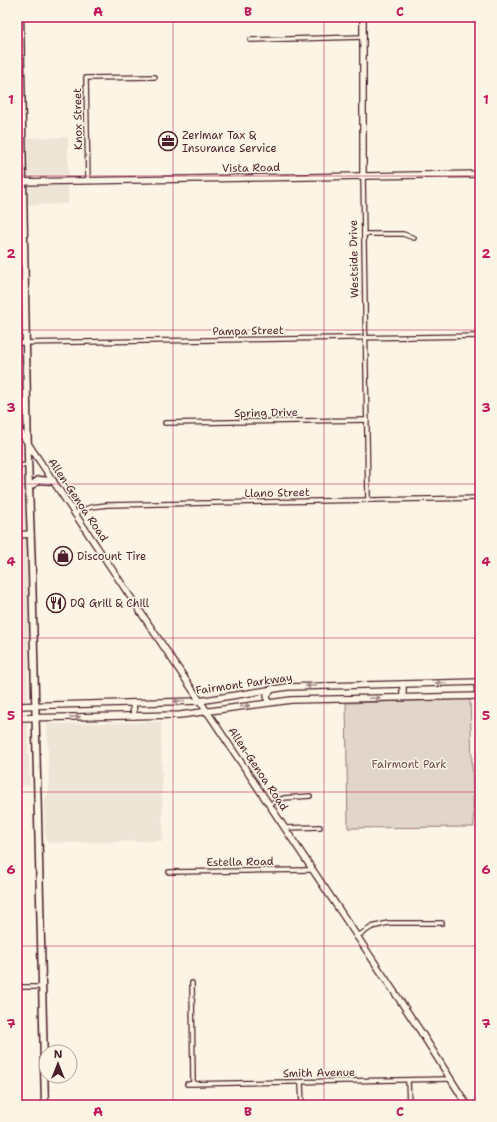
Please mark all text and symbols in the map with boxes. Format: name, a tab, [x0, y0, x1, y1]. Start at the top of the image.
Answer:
text: A	[93, 3, 103, 20]
text: B	[244, 3, 252, 20]
text: C	[396, 3, 404, 20]
street label: Knox Street	[70, 88, 86, 150]
text: 1	[8, 91, 14, 108]
text: 1	[483, 91, 489, 108]
place label: Zerimar Tax & Insurance Service	[182, 128, 277, 156]
office icon: Zerimar Tax & Insurance Service	[157, 130, 179, 152]
street label: Vista Road	[222, 160, 280, 176]
street label: Westside Drive	[346, 220, 362, 298]
text: 2	[6, 245, 16, 262]
text: 2	[481, 245, 491, 262]
street label: Pampa Street	[212, 323, 284, 339]
text: 3	[6, 399, 16, 416]
text: 3	[481, 399, 491, 416]
street label: Spring Drive	[234, 405, 298, 421]
street label: Allen-Genoa Road	[44, 455, 112, 545]
street label: Llano Street	[244, 485, 310, 501]
shop icon: Discount Tire	[52, 545, 74, 567]
place label: Discount Tire	[77, 549, 146, 564]
text: 4	[6, 553, 16, 570]
text: 4	[481, 553, 491, 570]
restaurant icon: DQ Grill & Chill	[45, 592, 67, 614]
place label: DQ Grill & Chill	[70, 596, 150, 611]
street label: Fairmont Parkway	[195, 670, 293, 698]
one-way arrow	[434, 680, 447, 686]
one-way arrow	[304, 683, 317, 689]
one-way arrow	[369, 695, 382, 701]
one-way arrow	[173, 698, 185, 705]
one-way arrow	[239, 703, 252, 709]
text: 5	[7, 707, 15, 724]
text: 5	[482, 707, 490, 724]
one-way arrow	[69, 714, 82, 720]
street label: Allen-Genoa Road	[224, 724, 292, 814]
park label: Fairmont Park	[371, 757, 447, 772]
street label: Estella Road	[206, 854, 274, 870]
text: 6	[6, 861, 16, 878]
text: 6	[481, 861, 491, 878]
text: 7	[6, 1015, 16, 1032]
text: 7	[481, 1015, 491, 1032]
north arrow	[38, 1044, 78, 1084]
text: N	[54, 1047, 63, 1062]
street label: Smith Avenue	[283, 1065, 355, 1081]
text: A	[93, 1103, 103, 1120]
text: B	[244, 1103, 252, 1120]
text: C	[396, 1103, 404, 1120]

